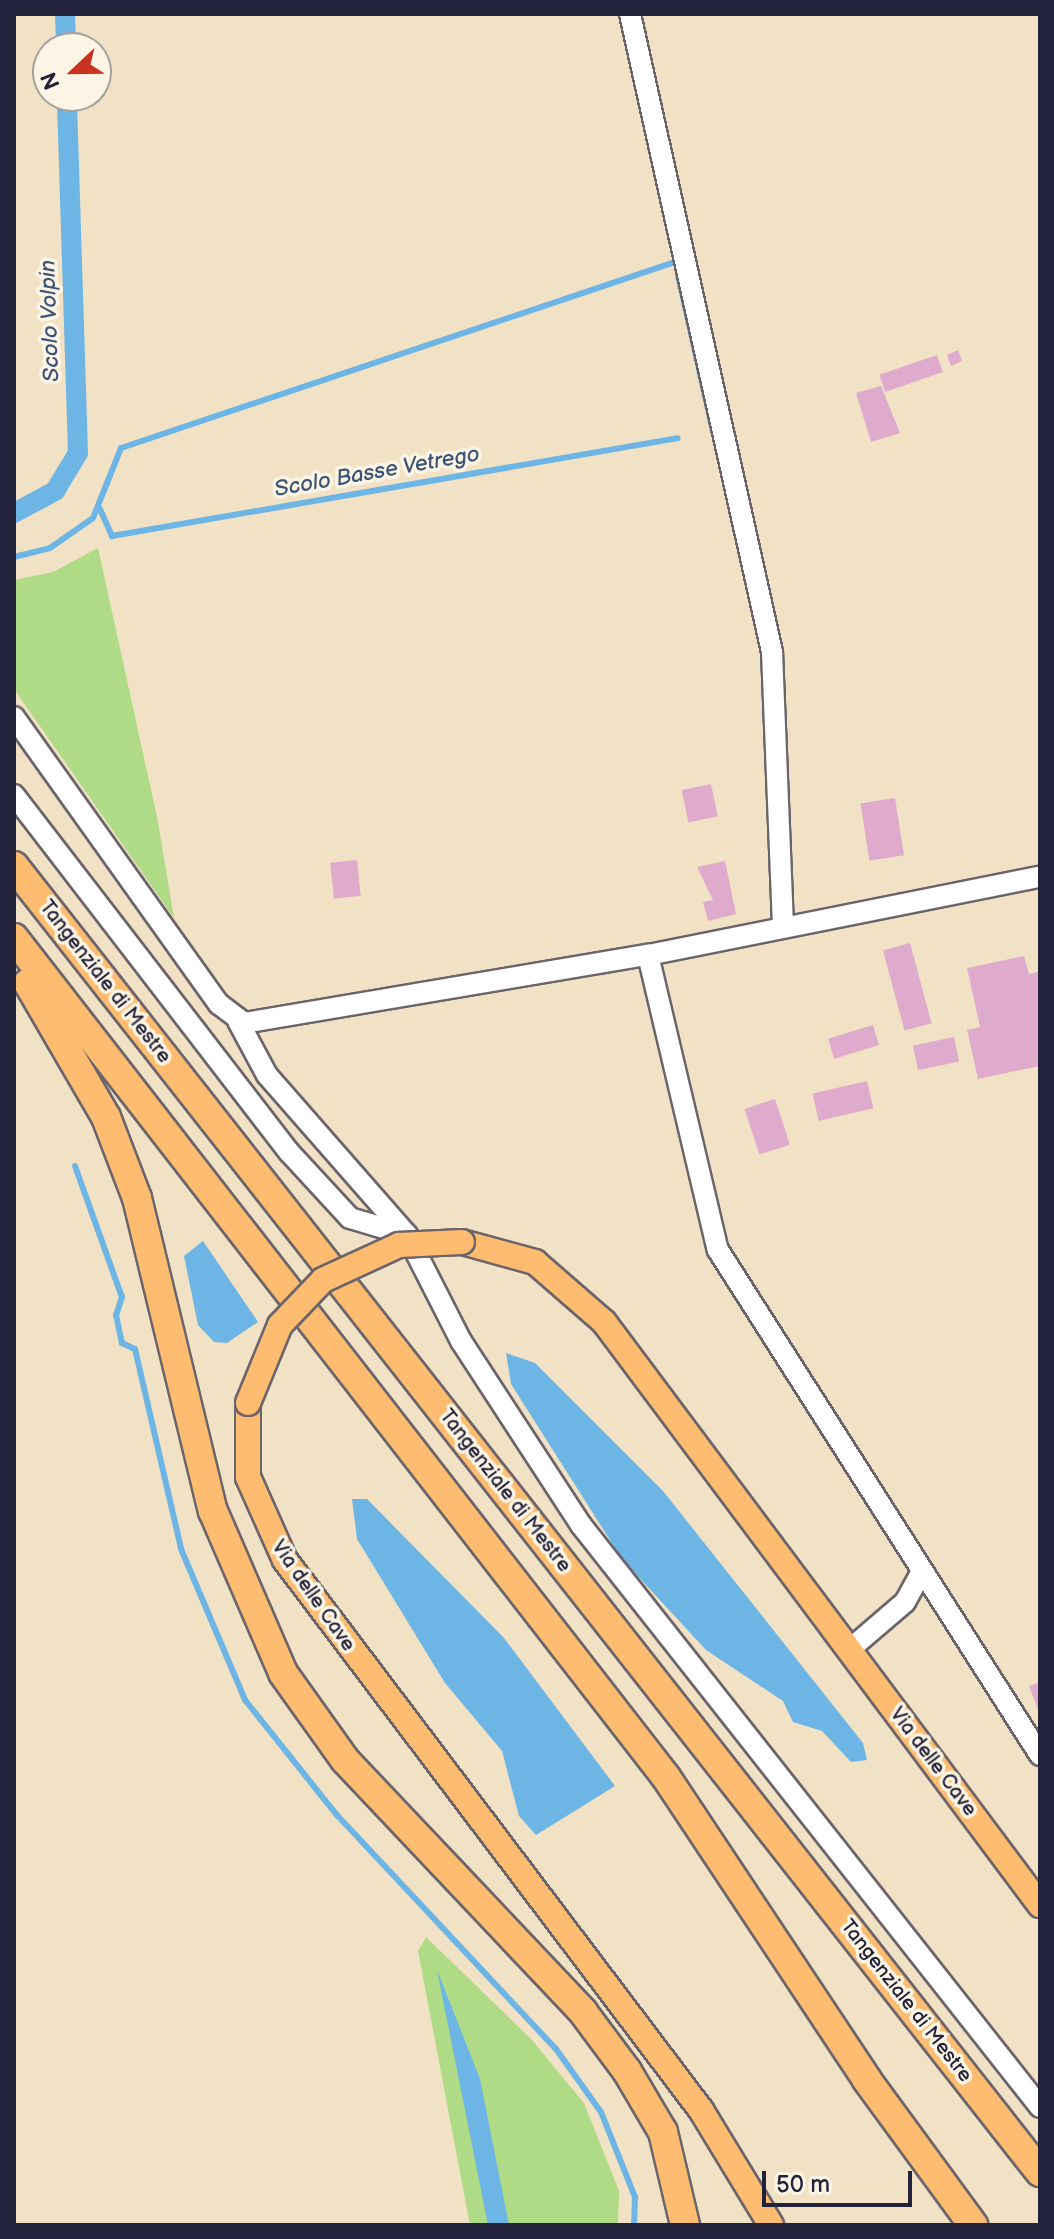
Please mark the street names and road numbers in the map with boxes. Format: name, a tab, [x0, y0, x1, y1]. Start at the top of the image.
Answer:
street label: Tangenziale di Mestre	[34, 896, 176, 1068]
street label: Tangenziale di Mestre	[434, 1405, 576, 1577]
street label: Via delle Cave	[266, 1536, 360, 1656]
street label: Via delle Cave	[884, 1703, 982, 1821]
street label: Tangenziale di Mestre	[835, 1915, 977, 2087]

